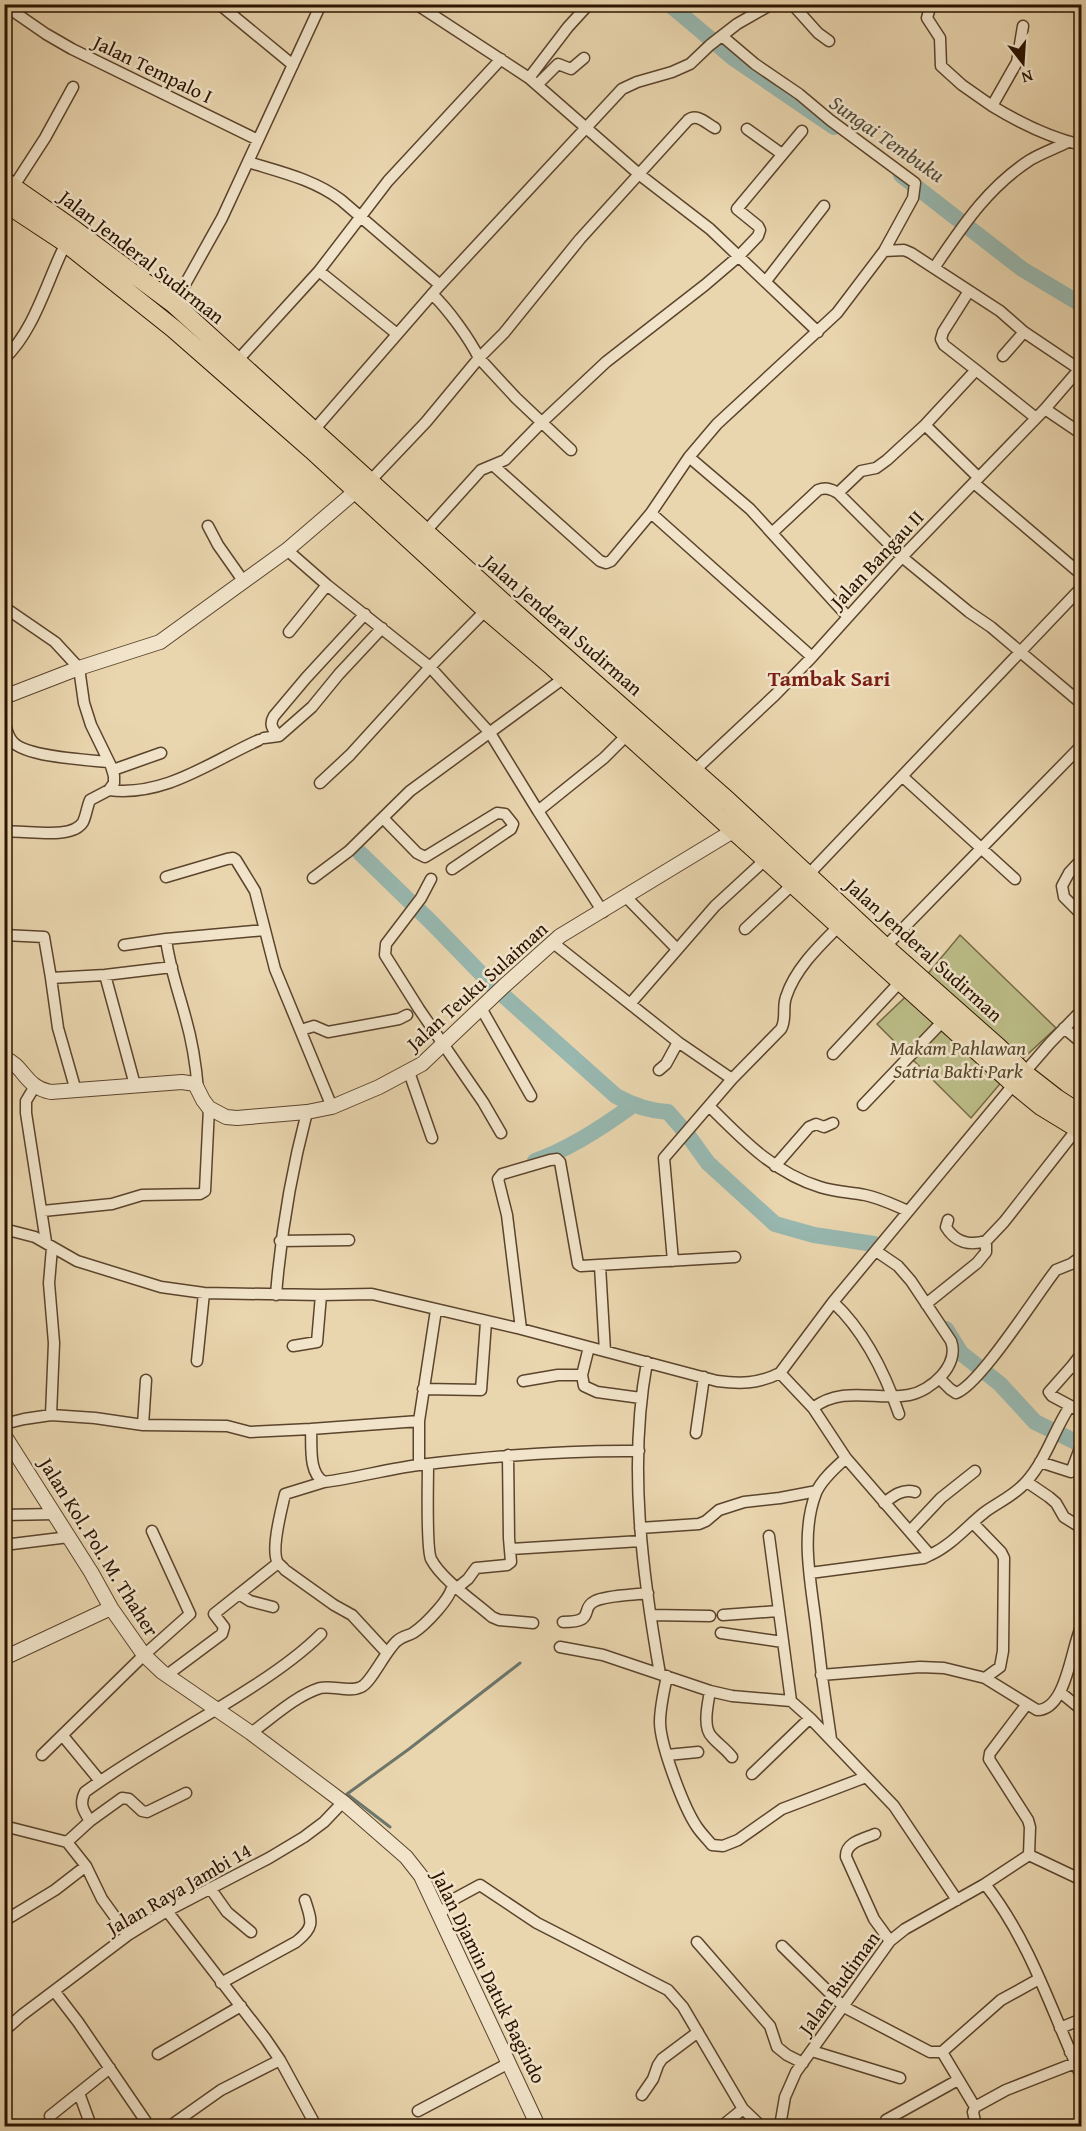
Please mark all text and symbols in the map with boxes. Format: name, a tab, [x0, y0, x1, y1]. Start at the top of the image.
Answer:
street label: Jalan Tempalo I	[86, 26, 218, 110]
north arrow	[993, 33, 1053, 93]
text: N	[1018, 64, 1036, 90]
water label: Sungai Tembuku	[823, 87, 952, 190]
street label: Jalan Jenderal Sudirman	[51, 181, 231, 331]
street label: Jalan Bangau II	[821, 503, 930, 617]
street label: Jalan Jenderal Sudirman	[475, 545, 649, 702]
district label: Tambak Sari	[768, 662, 891, 694]
street label: Jalan Jenderal Sudirman	[837, 869, 1010, 1028]
street label: Jalan Teuku Sulaiman	[398, 914, 554, 1059]
park label: Makam Pahlawan Satria Bakti Park	[890, 1033, 1026, 1085]
street label: Jalan Kol. Pol. M. Thaher	[31, 1449, 166, 1642]
street label: Jalan Raya Jambi 14	[98, 1835, 256, 1943]
street label: Jalan Djamin Datuk Bagindo	[424, 1863, 554, 2088]
street label: Jalan Budiman	[789, 1925, 886, 2043]

